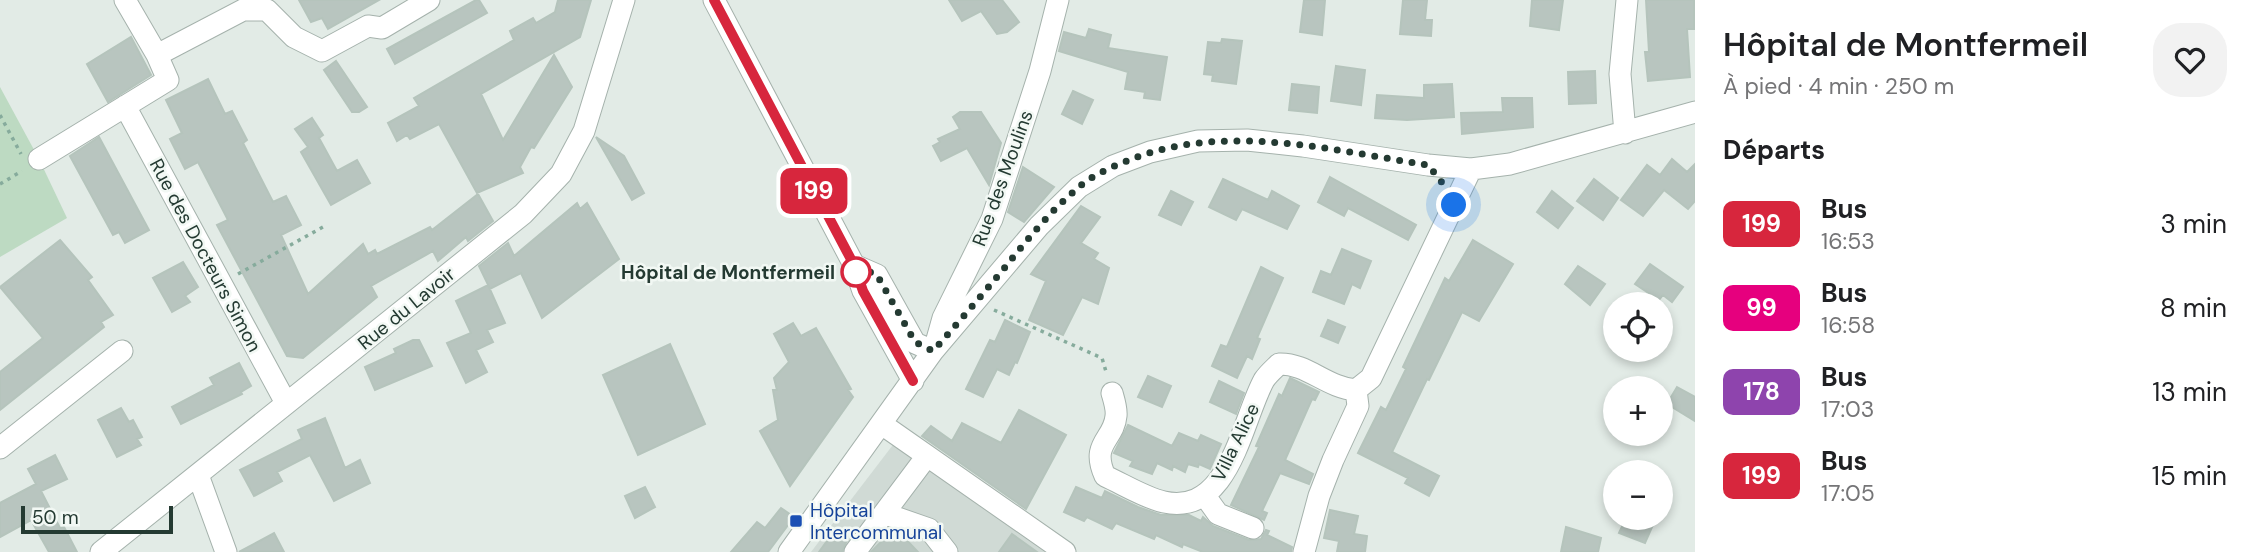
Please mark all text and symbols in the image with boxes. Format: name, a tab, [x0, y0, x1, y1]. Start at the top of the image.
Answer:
text: Hôpital de Montfermeil	[1723, 23, 2088, 66]
button: heart	[2153, 23, 2227, 97]
text: À pied · 4 min · 250 m	[1723, 71, 1954, 101]
street label: Rue des Moulins	[966, 107, 1039, 249]
text: Départs	[1723, 133, 1825, 167]
street label: Rue des Docteurs Simon	[144, 154, 267, 356]
line badge: 199	[774, 168, 854, 214]
text: 199	[794, 175, 834, 206]
your location	[1436, 187, 1471, 222]
text: Bus	[1821, 192, 1867, 226]
text: 3 min	[2160, 207, 2227, 241]
text: 199	[1742, 208, 1781, 239]
text: 16:53	[1821, 226, 1875, 256]
marker: Hôpital de Montfermeil	[841, 257, 871, 287]
place label: Hôpital de Montfermeil	[621, 260, 835, 285]
street label: Rue du Lavoir	[352, 261, 460, 355]
text: Bus	[1821, 276, 1867, 310]
text: 8 min	[2160, 291, 2227, 325]
map controls	[1603, 292, 1673, 530]
button: locate	[1603, 292, 1673, 362]
text: 99	[1746, 292, 1777, 323]
text: 16:58	[1821, 310, 1875, 340]
text: Bus	[1821, 360, 1867, 394]
text: 13 min	[2152, 375, 2227, 409]
button: +	[1603, 376, 1673, 446]
text: 178	[1743, 376, 1780, 407]
text: 17:03	[1821, 394, 1874, 424]
street label: Villa Alice	[1206, 399, 1265, 486]
text: Bus	[1821, 444, 1867, 478]
text: 15 min	[2152, 459, 2227, 493]
button: −	[1603, 460, 1673, 530]
text: 199	[1742, 460, 1781, 491]
text: 17:05	[1821, 478, 1875, 508]
place label: Hôpital Intercommunal	[810, 498, 942, 545]
scale bar	[21, 503, 173, 535]
text: 50 m	[32, 505, 79, 530]
marker: Hôpital Intercommunal	[788, 513, 804, 529]

